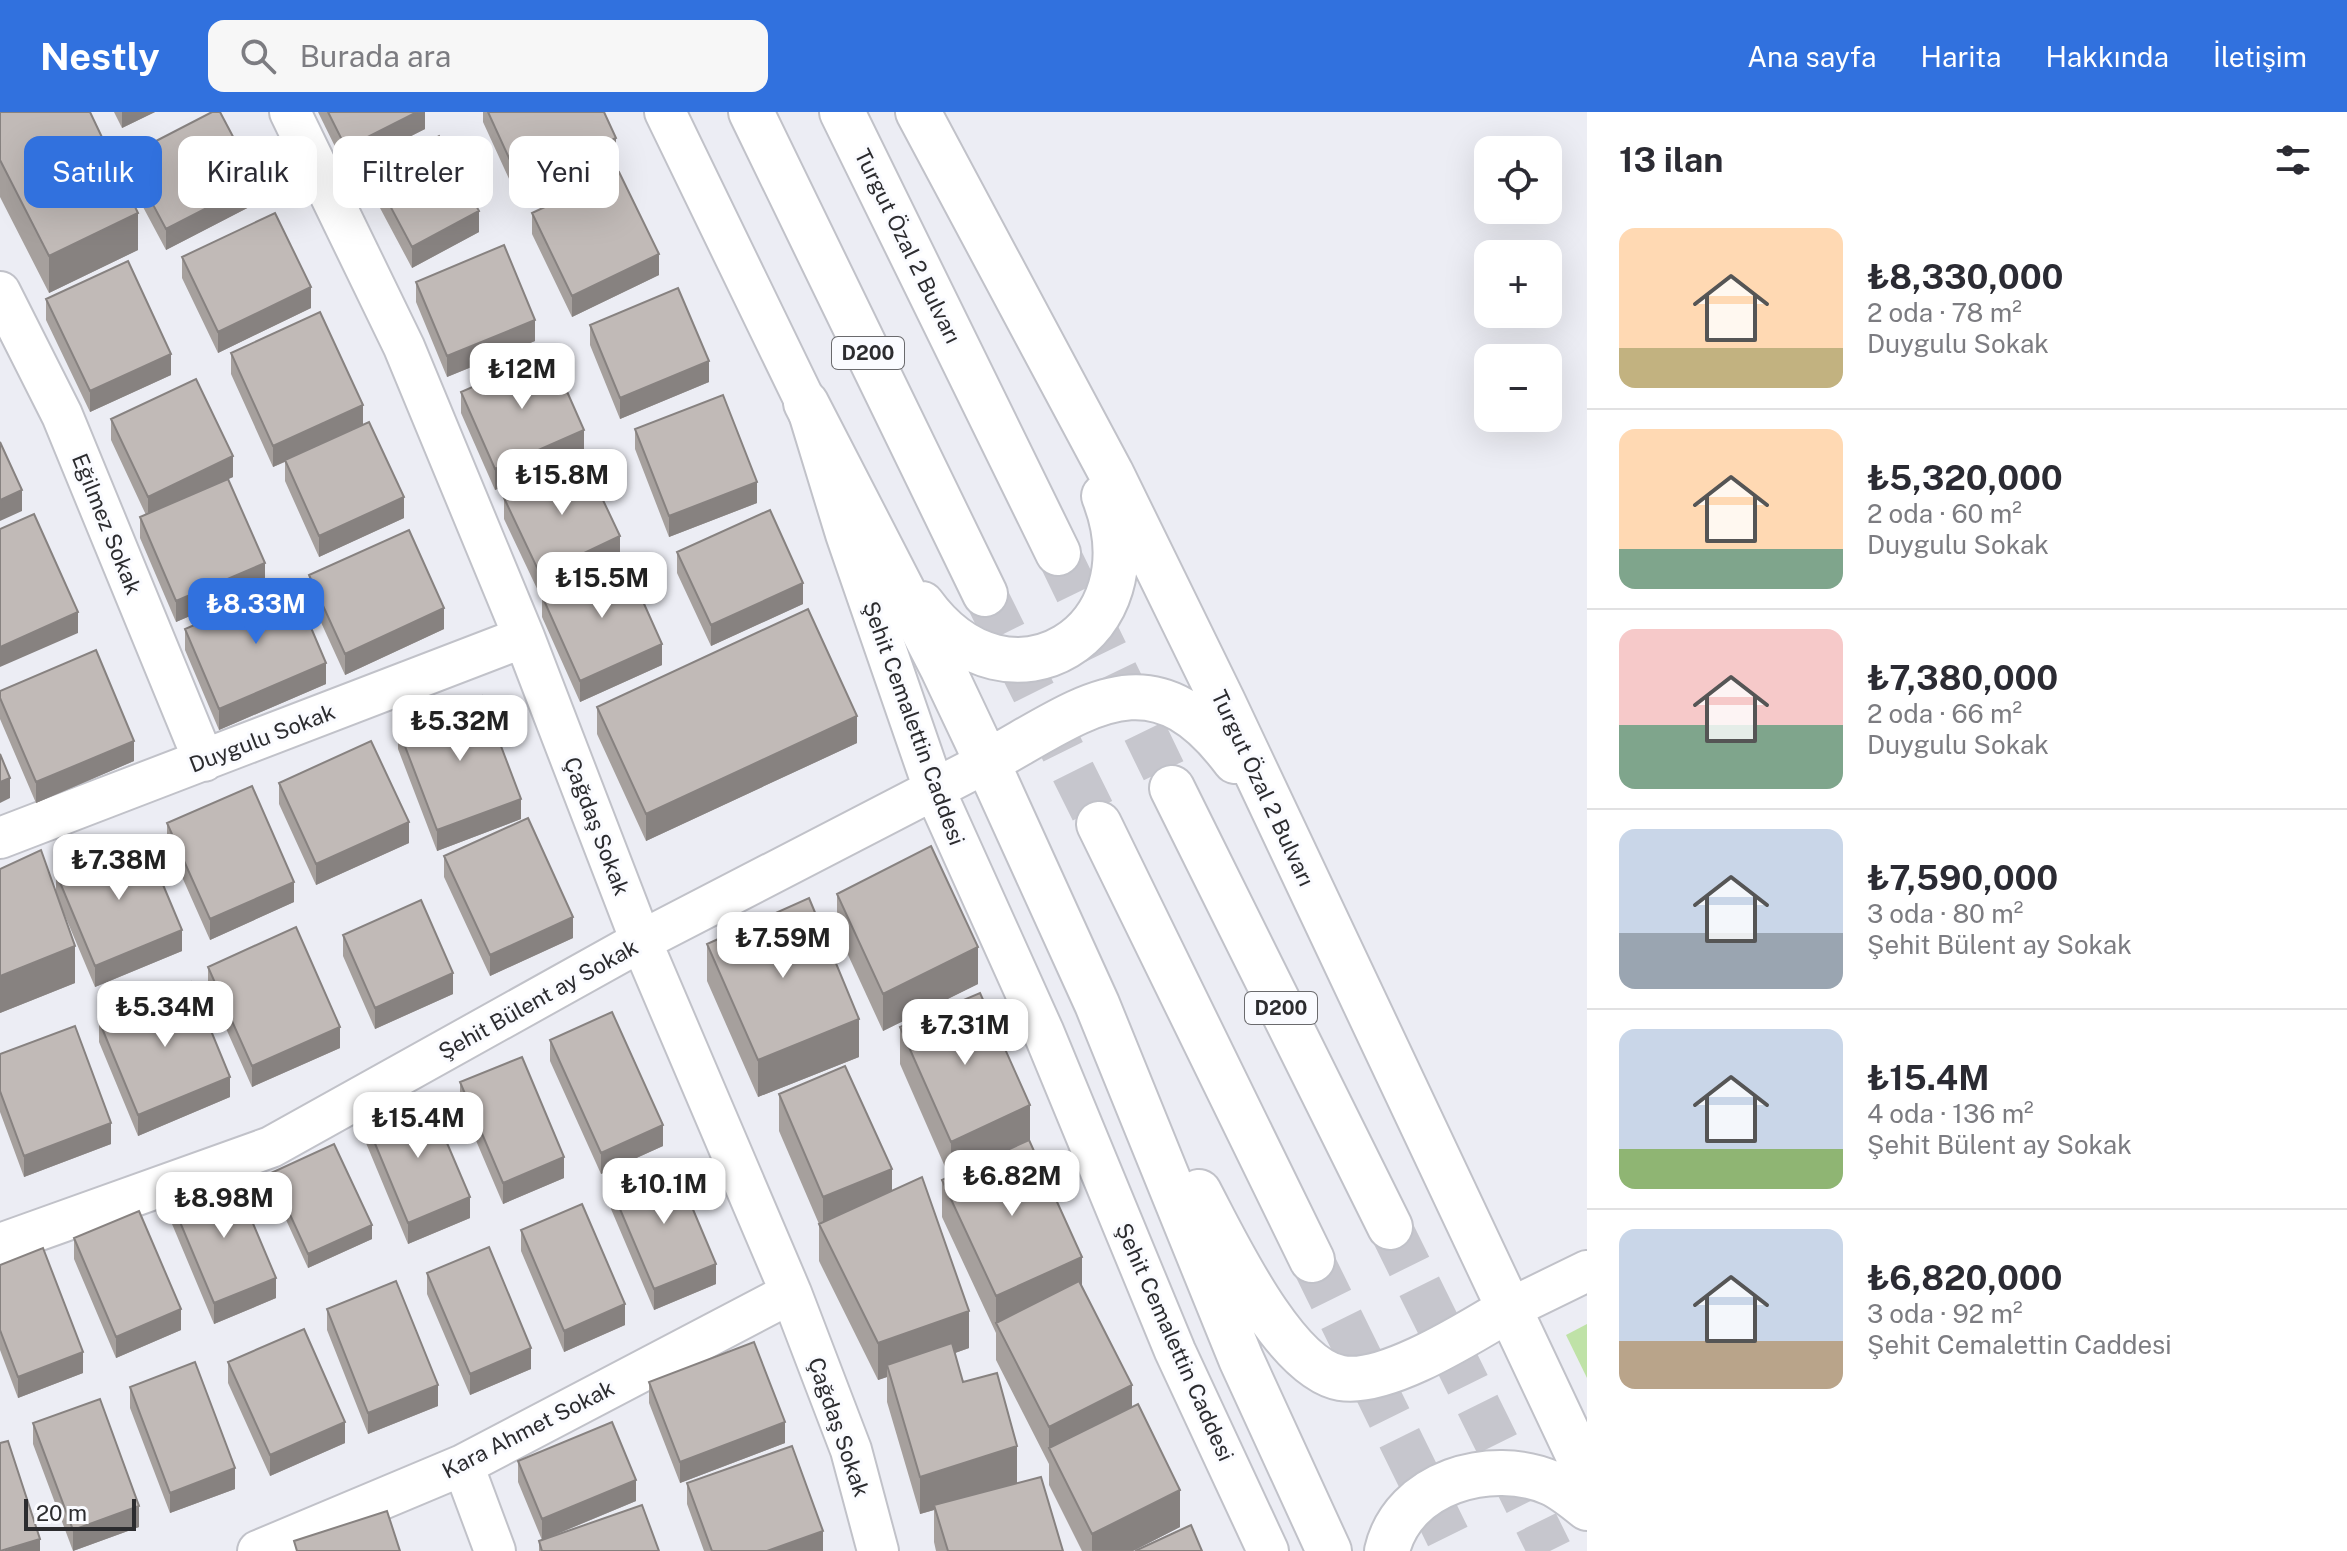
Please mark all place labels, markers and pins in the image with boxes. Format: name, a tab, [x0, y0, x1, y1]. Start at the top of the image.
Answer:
pin: ₺12M	[475, 343, 569, 411]
pin: ₺15.8M	[497, 449, 627, 517]
pin: ₺15.5M	[537, 552, 667, 620]
pin: ₺8.33M	[191, 578, 321, 646]
pin: ₺5.32M	[395, 695, 525, 763]
pin: ₺7.38M	[54, 834, 184, 902]
pin: ₺7.59M	[718, 912, 848, 980]
pin: ₺5.34M	[100, 981, 230, 1049]
pin: ₺7.31M	[900, 999, 1030, 1067]
pin: ₺15.4M	[353, 1092, 483, 1160]
pin: ₺6.82M	[947, 1150, 1077, 1218]
pin: ₺10.1M	[599, 1158, 729, 1226]
pin: ₺8.98M	[159, 1172, 289, 1240]

